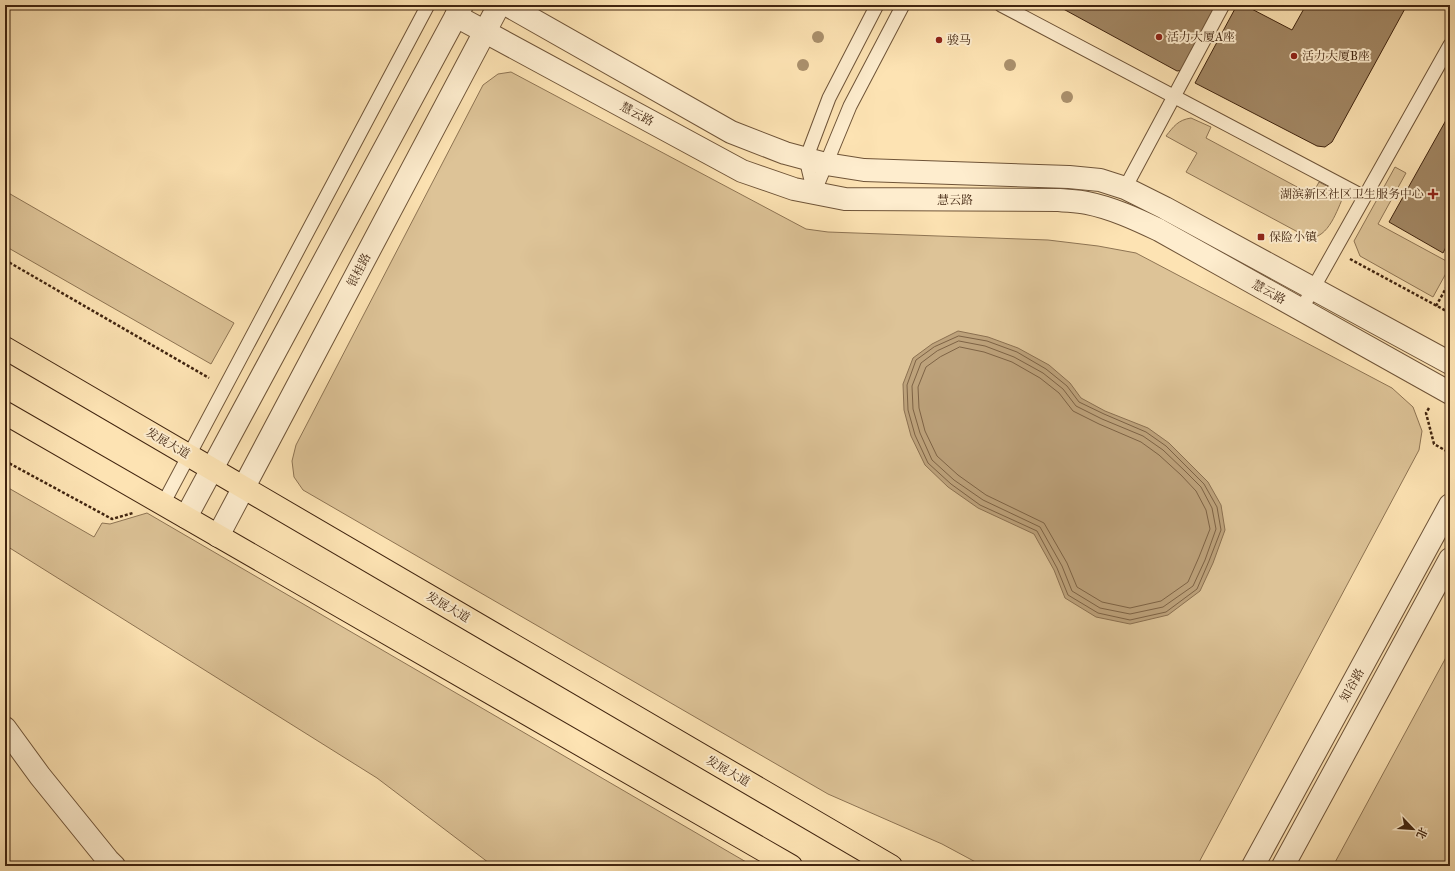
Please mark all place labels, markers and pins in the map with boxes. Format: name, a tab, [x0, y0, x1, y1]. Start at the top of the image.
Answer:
place label: 活力大厦A座	[1167, 30, 1235, 44]
marker: 活力大厦A座	[1154, 32, 1164, 42]
place label: 骏马	[947, 33, 971, 47]
marker: 骏马	[934, 35, 944, 45]
place label: 活力大厦B座	[1302, 49, 1370, 63]
marker: 活力大厦B座	[1289, 51, 1299, 61]
place label: 湖滨新区社区卫生服务中心	[1280, 187, 1424, 201]
marker: 湖滨新区社区卫生服务中心	[1427, 188, 1439, 200]
place label: 保险小镇	[1269, 230, 1317, 244]
marker: 保险小镇	[1256, 232, 1266, 242]

